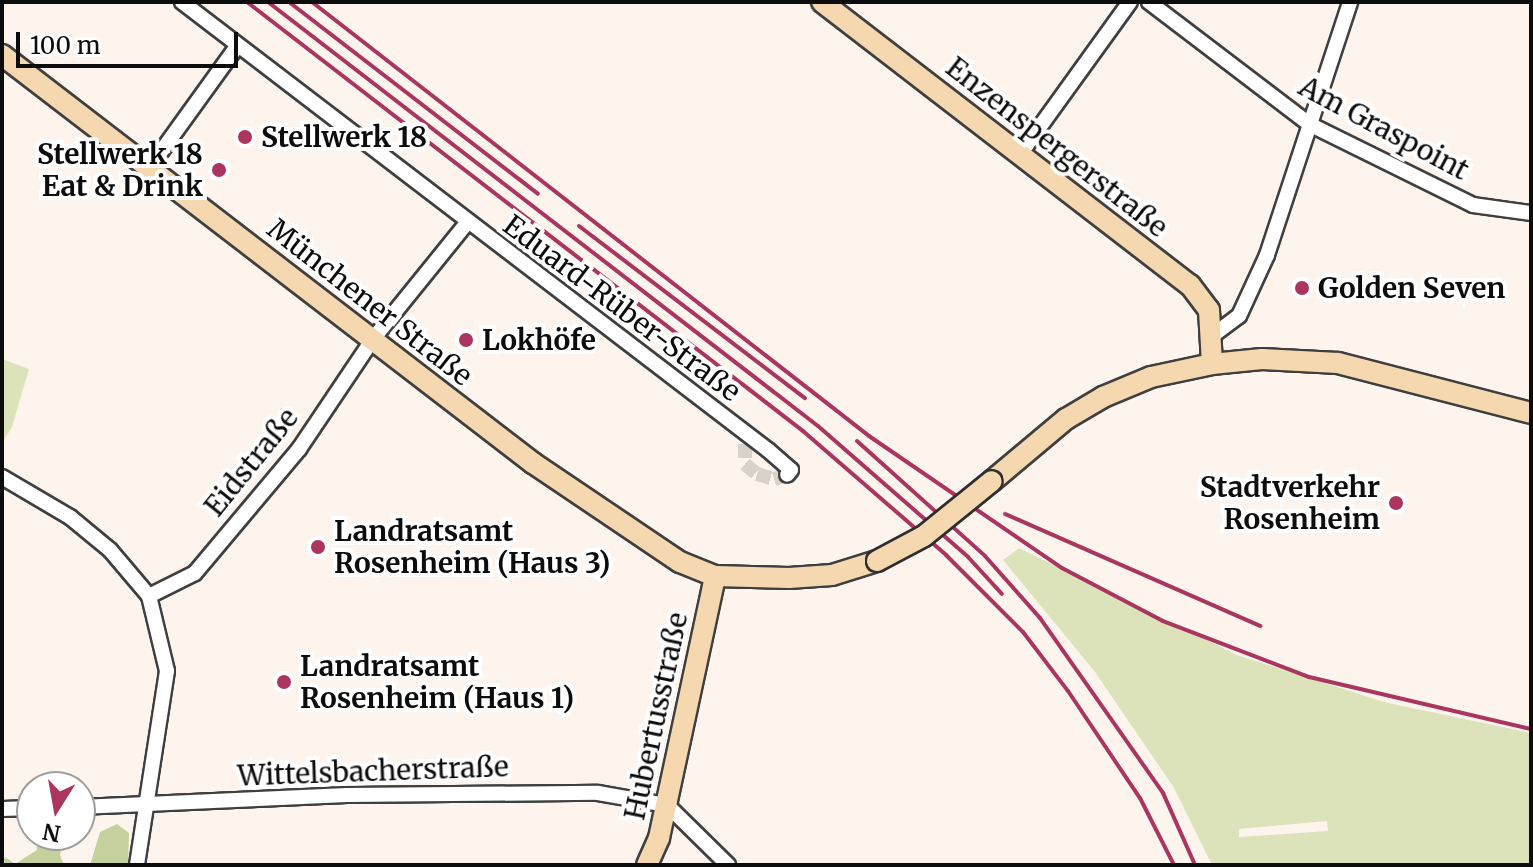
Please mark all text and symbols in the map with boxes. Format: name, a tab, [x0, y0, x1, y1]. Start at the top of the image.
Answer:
scale bar	[20, 16, 242, 66]
text: 100 m	[30, 30, 100, 61]
street label: Enzenspergerstraße	[940, 50, 1174, 244]
street label: Am Graspoint	[1293, 69, 1475, 187]
place label: Stellwerk 18	[261, 120, 427, 154]
marker: Stellwerk 18	[236, 128, 254, 146]
place label: Stellwerk 18 Eat & Drink	[37, 137, 203, 203]
marker: Stellwerk 18 Eat & Drink	[210, 161, 228, 179]
street label: Eduard-Rüber-Straße	[497, 208, 747, 408]
street label: Münchener Straße	[261, 212, 479, 392]
place label: Golden Seven	[1318, 271, 1505, 305]
marker: Golden Seven	[1293, 279, 1311, 297]
place label: Lokhöfe	[482, 323, 596, 357]
marker: Lokhöfe	[457, 331, 475, 349]
street label: Eidstraße	[197, 401, 305, 523]
place label: Stadtverkehr Rosenheim	[1200, 470, 1380, 536]
marker: Stadtverkehr Rosenheim	[1387, 494, 1405, 512]
place label: Landratsamt Rosenheim (Haus 3)	[334, 514, 610, 580]
marker: Landratsamt Rosenheim (Haus 3)	[309, 538, 327, 556]
street label: Hubertusstraße	[618, 609, 694, 823]
place label: Landratsamt Rosenheim (Haus 1)	[300, 649, 574, 715]
marker: Landratsamt Rosenheim (Haus 1)	[275, 673, 293, 691]
street label: Wittelsbacherstraße	[237, 749, 509, 793]
north arrow	[16, 771, 96, 851]
text: N	[41, 817, 63, 848]

